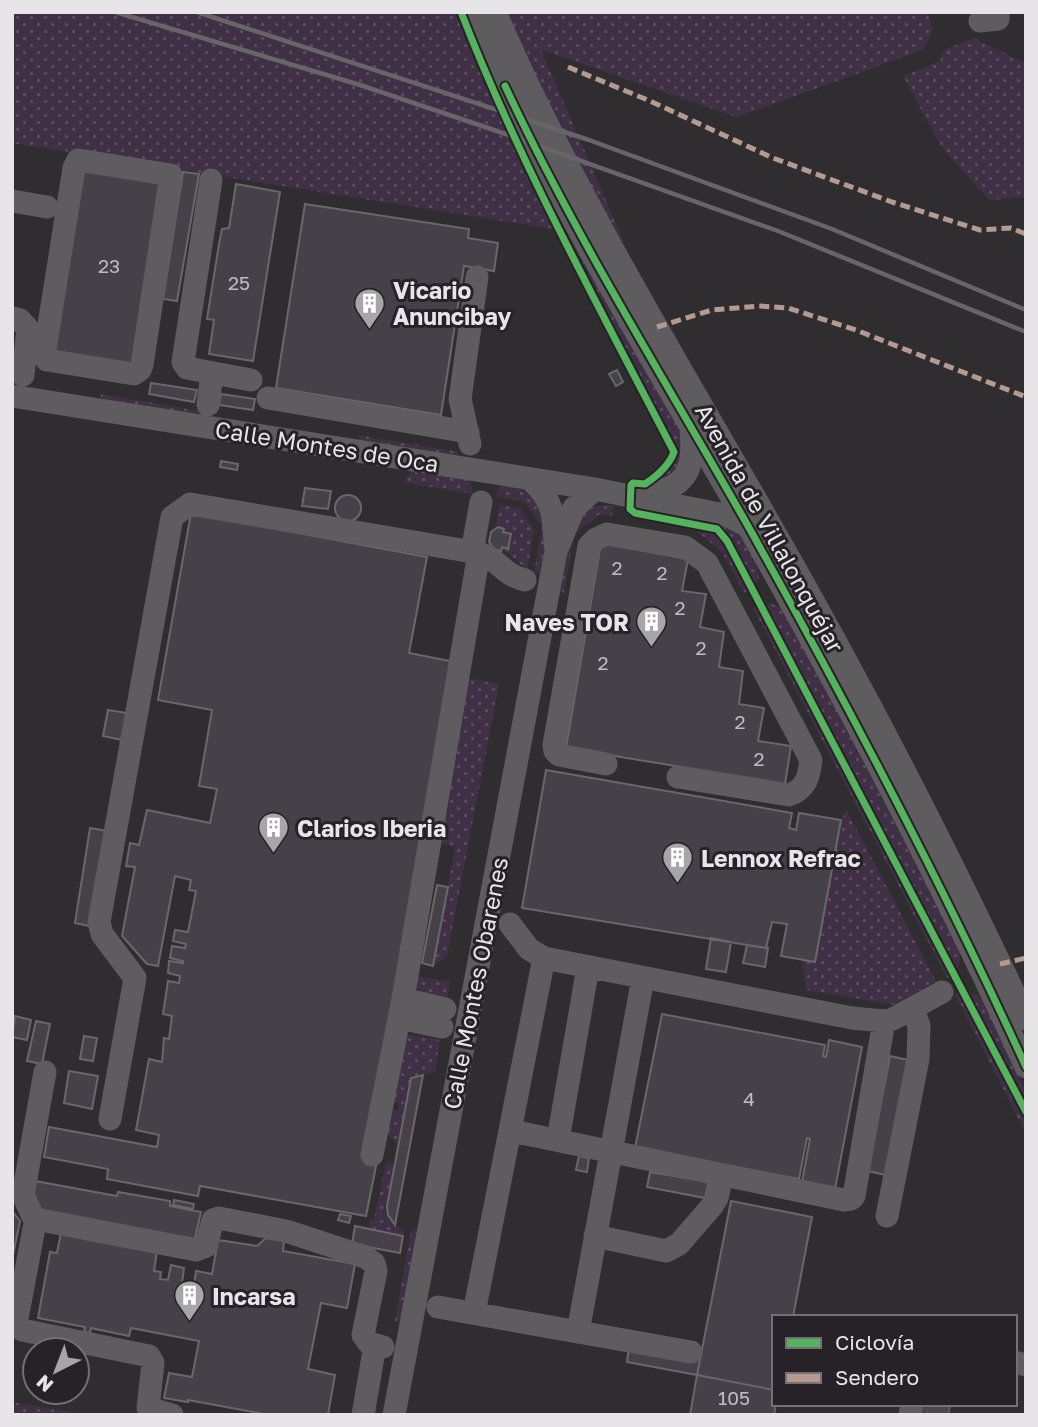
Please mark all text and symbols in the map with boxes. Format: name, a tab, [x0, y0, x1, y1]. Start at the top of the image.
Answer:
house number: 23	[98, 254, 120, 277]
house number: 25	[228, 271, 250, 294]
place label: Vicario Anuncibay	[393, 276, 512, 330]
building icon: Vicario Anuncibay	[353, 286, 387, 330]
street label: Avenida de Villalonquéjar	[690, 399, 850, 657]
street label: Calle Montes de Oca	[213, 414, 441, 478]
house number: 2	[611, 556, 623, 579]
house number: 2	[656, 561, 668, 584]
house number: 2	[674, 596, 686, 619]
building icon: Naves TOR	[635, 605, 669, 649]
place label: Naves TOR	[505, 608, 629, 636]
house number: 2	[695, 636, 707, 659]
house number: 2	[597, 651, 609, 674]
house number: 2	[734, 710, 746, 733]
house number: 2	[753, 747, 765, 770]
building icon: Clarios Iberia	[257, 811, 291, 855]
place label: Clarios Iberia	[297, 814, 446, 842]
building icon: Lennox Refrac	[661, 841, 695, 885]
place label: Lennox Refrac	[701, 844, 861, 872]
street label: Calle Montes Obarenes	[437, 855, 513, 1111]
house number: 4	[743, 1087, 755, 1110]
building icon: Incarsa	[172, 1279, 206, 1323]
place label: Incarsa	[212, 1282, 296, 1310]
legend	[772, 1315, 1017, 1406]
text: Ciclovía	[835, 1329, 914, 1355]
north arrow	[21, 1336, 91, 1406]
text: Sendero	[835, 1364, 919, 1390]
text: N	[31, 1371, 57, 1397]
house number: 105	[718, 1386, 750, 1409]

